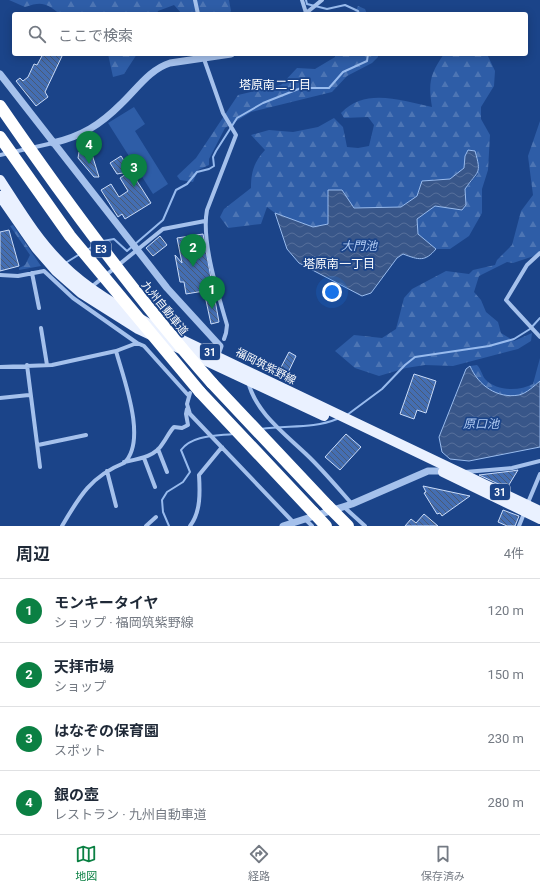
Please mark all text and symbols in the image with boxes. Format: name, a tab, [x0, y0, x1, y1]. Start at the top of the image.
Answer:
search box	[12, 12, 528, 56]
icon: search	[26, 23, 48, 45]
text: ここで検索	[58, 27, 133, 45]
district label: 塔原南二丁目	[239, 78, 311, 92]
pin: 4	[76, 131, 102, 164]
pin: 3	[121, 154, 147, 187]
pin: 2	[180, 234, 206, 267]
water label: 大門池	[341, 239, 378, 253]
road number: E3	[91, 241, 111, 257]
district label: 塔原南一丁目	[303, 257, 375, 271]
pin: 1	[199, 276, 225, 309]
street label: 九州自動車道	[139, 279, 190, 338]
your location	[322, 282, 342, 302]
road number: 31	[200, 344, 220, 360]
street label: 福岡筑紫野線	[233, 346, 298, 387]
water label: 原口池	[463, 417, 500, 431]
road number: 31	[490, 484, 510, 500]
text: 周辺	[16, 544, 50, 564]
text: 4件	[504, 546, 524, 561]
text: モンキータイヤ	[54, 594, 159, 612]
text: 1	[25, 603, 33, 618]
text: 120 m	[487, 603, 524, 618]
text: ショップ · 福岡筑紫野線	[54, 615, 194, 630]
text: 天拝市場	[54, 658, 114, 676]
text: 2	[25, 667, 33, 682]
text: 150 m	[487, 667, 524, 682]
text: ショップ	[54, 679, 106, 694]
text: はなぞの保育園	[54, 722, 159, 740]
text: 3	[25, 731, 33, 746]
text: 230 m	[487, 731, 524, 746]
text: スポット	[54, 743, 106, 758]
text: 銀の壺	[54, 786, 99, 804]
text: 4	[25, 795, 33, 810]
text: 280 m	[487, 795, 524, 810]
text: レストラン · 九州自動車道	[54, 807, 207, 822]
tab: 地図	[75, 843, 97, 883]
tab: 経路	[248, 843, 270, 883]
tab: 保存済み	[421, 843, 465, 883]

